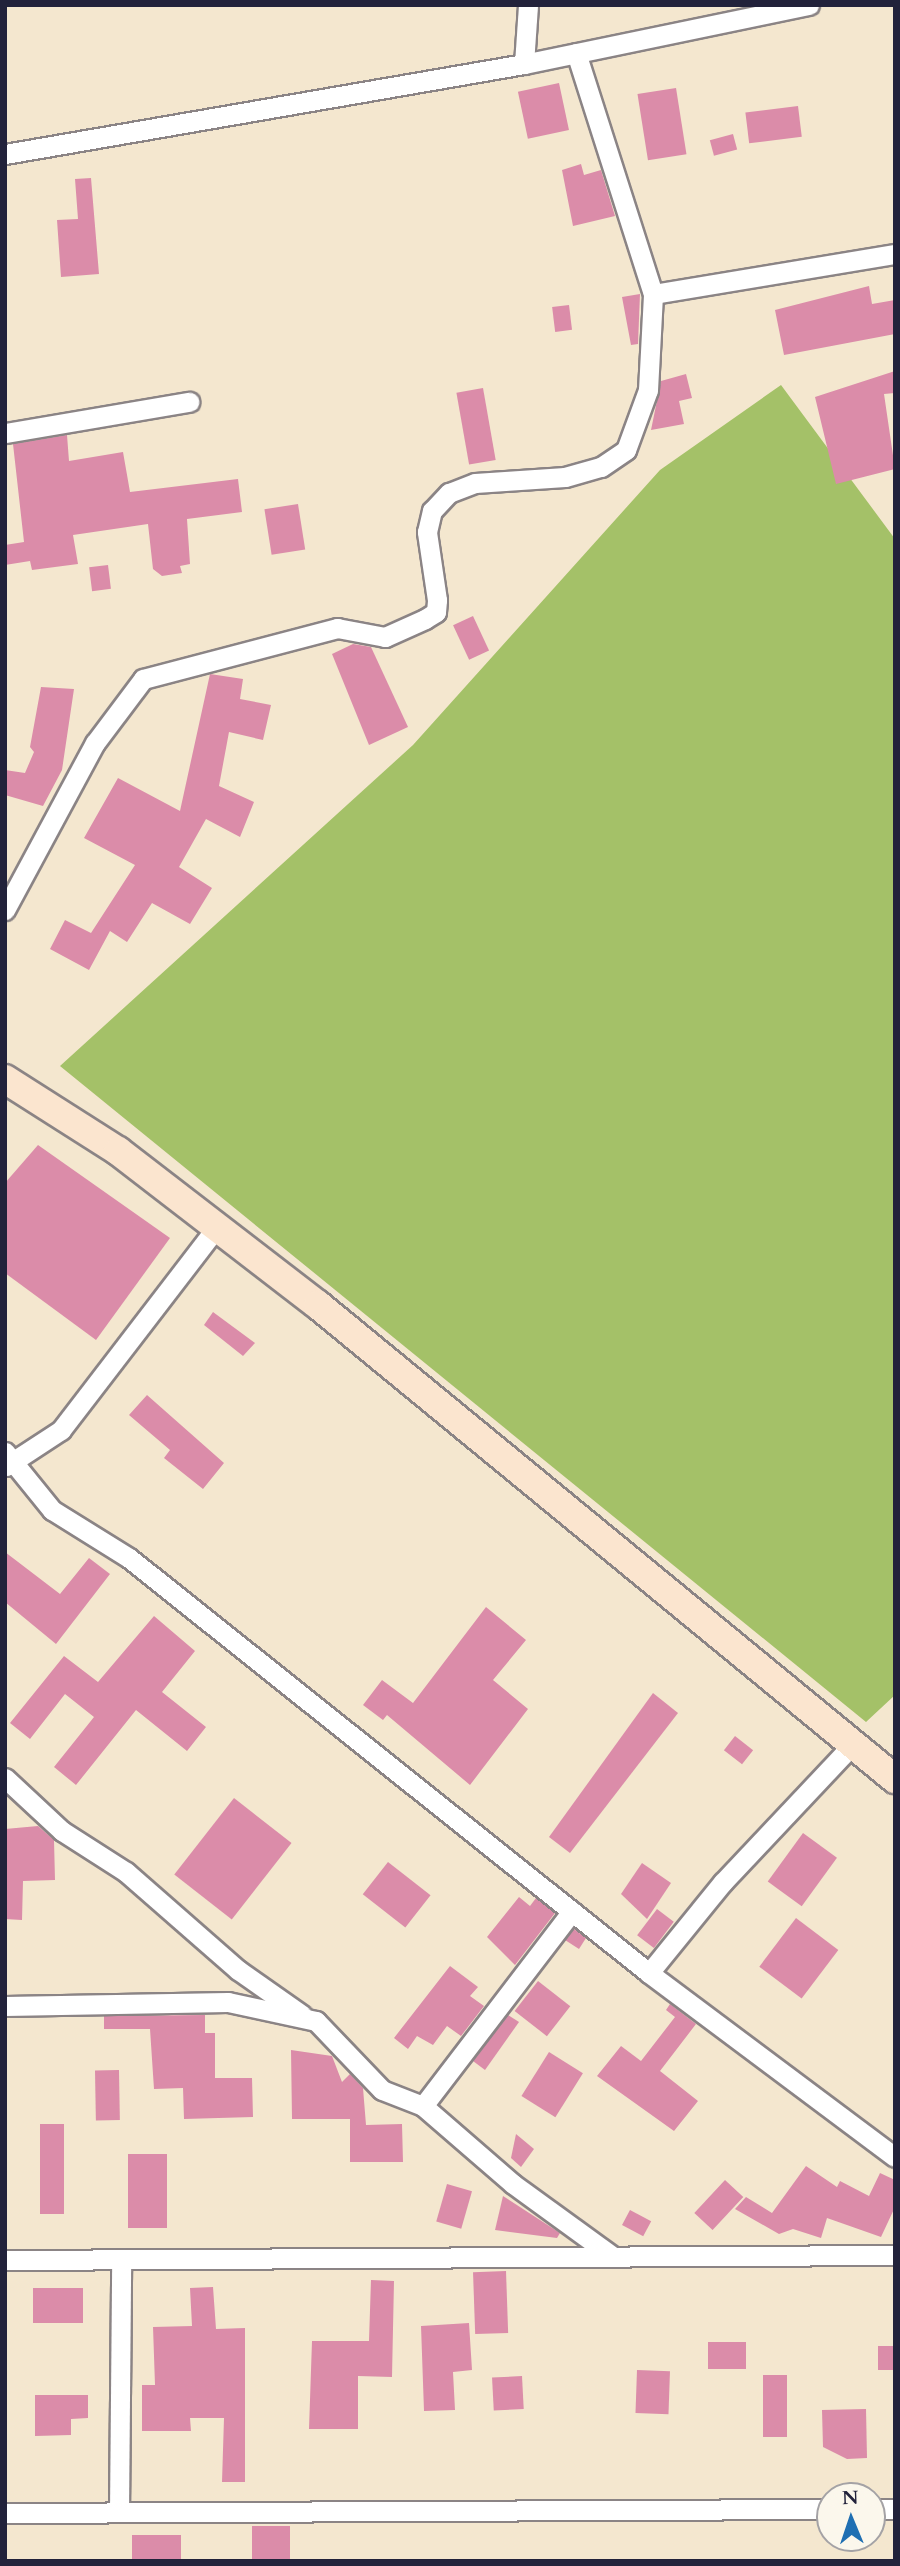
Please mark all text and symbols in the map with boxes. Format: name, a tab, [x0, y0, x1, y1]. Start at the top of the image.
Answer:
north arrow	[816, 2482, 886, 2552]
text: N	[842, 2485, 859, 2511]

